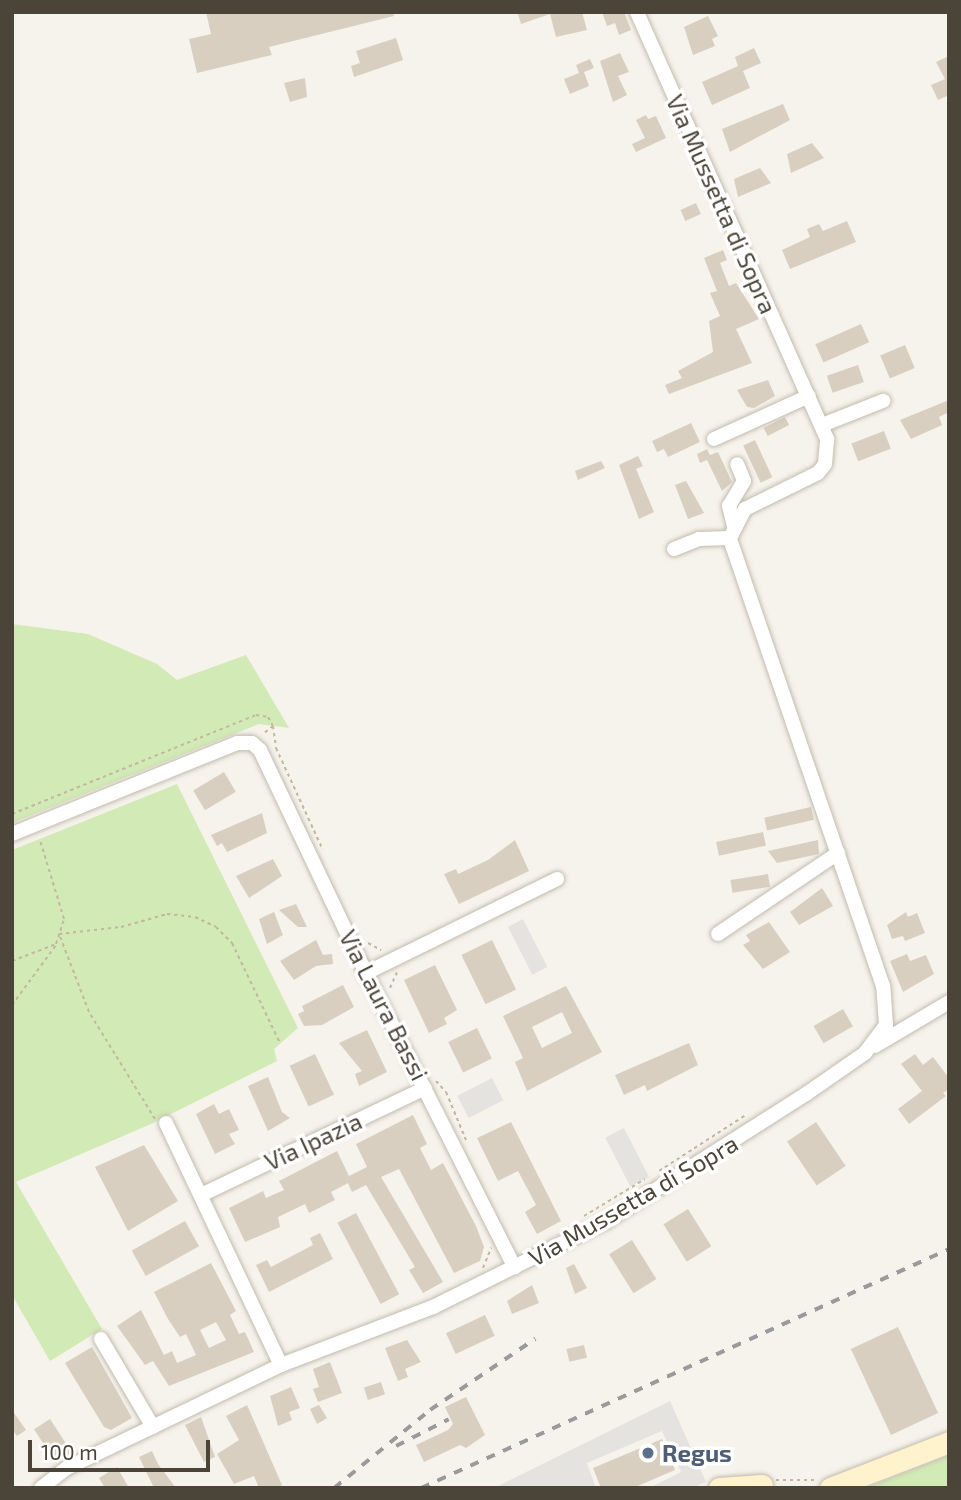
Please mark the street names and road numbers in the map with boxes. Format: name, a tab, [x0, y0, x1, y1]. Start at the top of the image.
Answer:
street label: Via Mussetta di Sopra	[661, 90, 783, 318]
street label: Via Laura Bassi	[334, 925, 434, 1085]
street label: Via Ipazia	[260, 1106, 366, 1176]
street label: Via Mussetta di Sopra	[523, 1128, 743, 1272]

